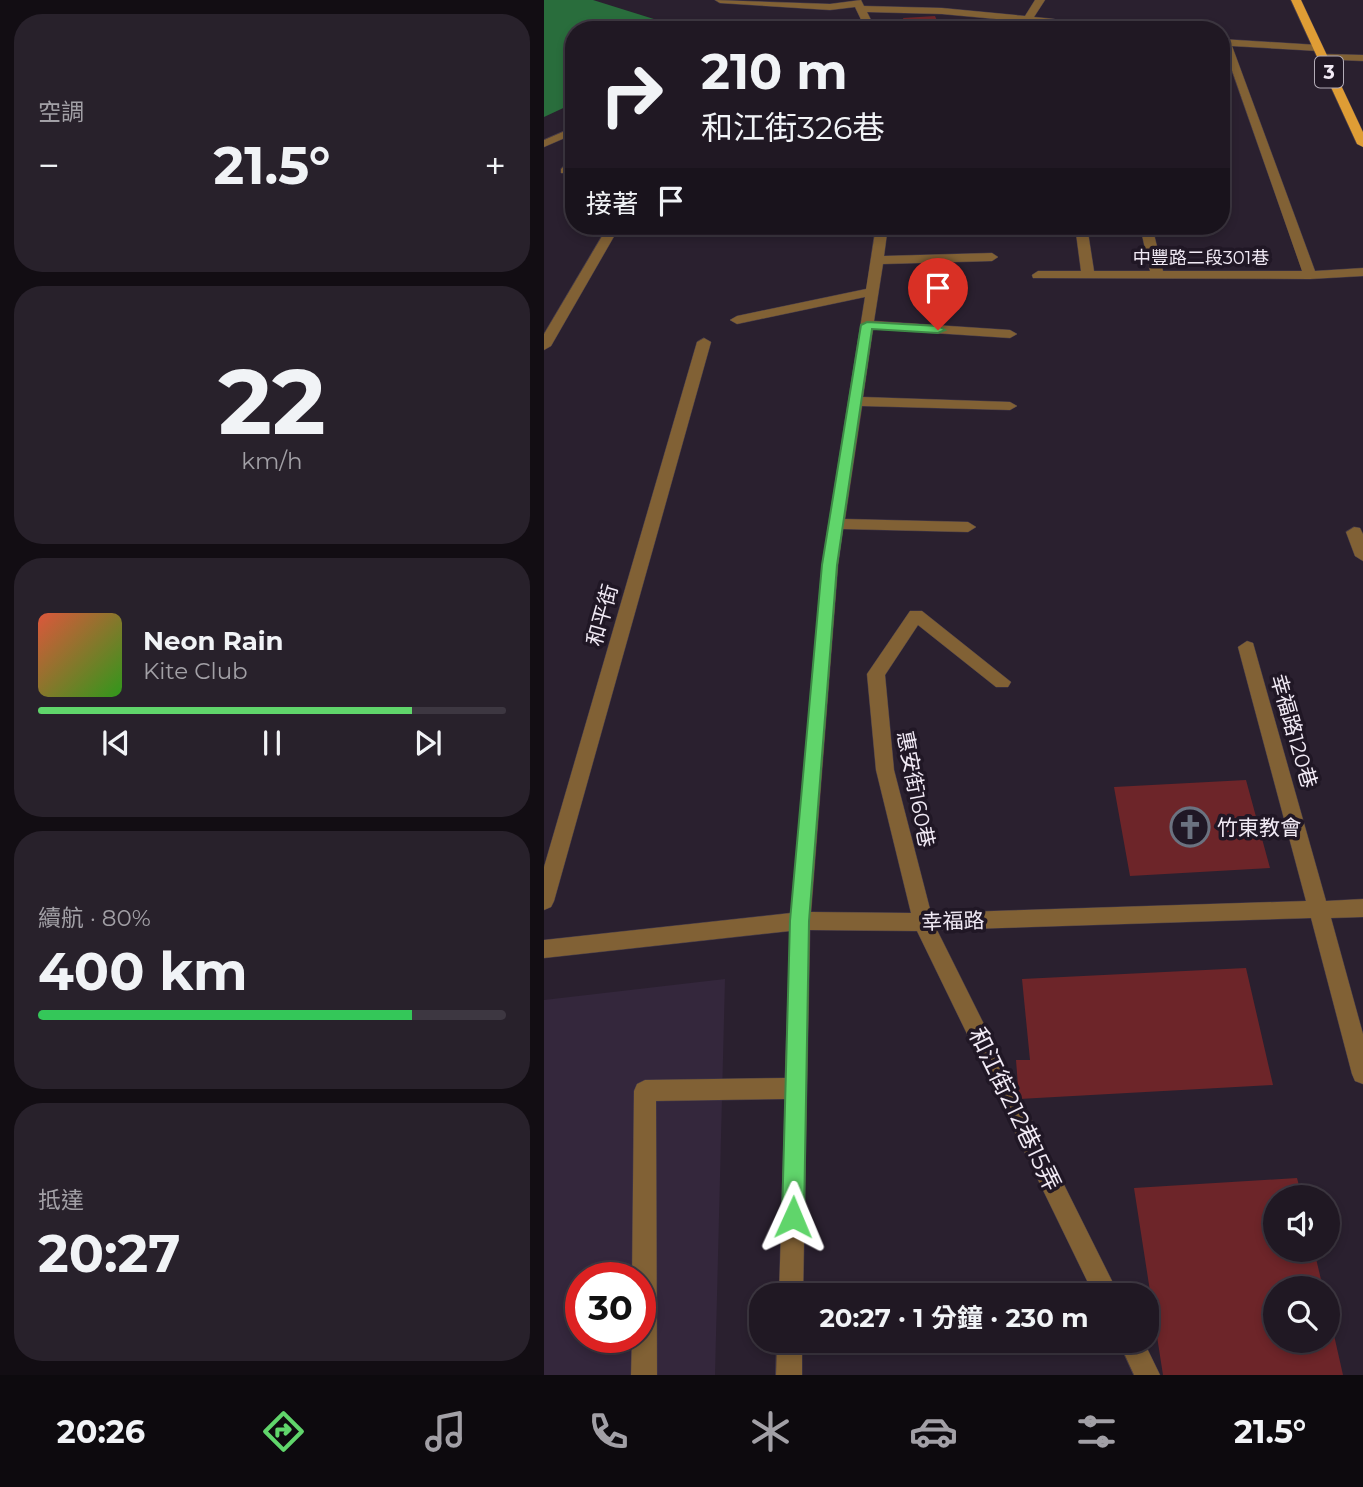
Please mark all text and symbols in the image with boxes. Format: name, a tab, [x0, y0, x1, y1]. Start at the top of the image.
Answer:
text: 210 m	[701, 42, 848, 101]
icon: right	[586, 49, 677, 140]
road number: 3	[1315, 57, 1343, 88]
text: 空調	[38, 98, 84, 126]
text: 和江街326巷	[701, 108, 884, 147]
text: 21.5°	[213, 134, 331, 197]
text: −	[38, 142, 60, 189]
text: +	[484, 142, 506, 189]
icon: arrive	[652, 182, 690, 220]
text: 接著	[586, 188, 638, 220]
street label: 中豐路二段301巷	[1133, 247, 1269, 269]
pin	[908, 258, 968, 330]
icon: arrive	[919, 269, 957, 307]
text: 22	[218, 346, 326, 457]
text: km/h	[241, 447, 303, 475]
street label: 和平街	[581, 581, 623, 649]
text: Neon Rain	[143, 625, 284, 657]
text: Kite Club	[143, 657, 248, 685]
street label: 幸福路120巷	[1266, 671, 1322, 791]
icon: previous	[97, 724, 135, 762]
icon: pause	[253, 724, 291, 762]
icon: next	[409, 724, 447, 762]
street label: 惠安街160巷	[892, 729, 940, 849]
church icon: 竹東教會	[1169, 806, 1211, 848]
place label: 竹東教會	[1217, 815, 1301, 840]
text: 續航 · 80%	[38, 904, 151, 932]
street label: 幸福路	[921, 907, 985, 935]
text: 400 km	[38, 940, 248, 1003]
street label: 和江街212巷15弄	[963, 1023, 1067, 1195]
position arrow	[756, 1180, 830, 1254]
map controls	[1263, 1185, 1340, 1353]
button: sound	[1263, 1185, 1340, 1262]
text: 抵達	[38, 1186, 84, 1214]
text: 20:27	[38, 1222, 181, 1285]
speed limit sign: 30	[565, 1262, 656, 1353]
button: search	[1263, 1276, 1340, 1353]
text: 20:27 · 1 分鐘 · 230 m	[820, 1302, 1088, 1334]
icon: directions	[259, 1407, 308, 1456]
icon: music	[421, 1407, 470, 1456]
icon: phone	[584, 1407, 633, 1456]
icon: climate	[746, 1407, 795, 1456]
icon: car	[909, 1407, 958, 1456]
icon: filters	[1072, 1407, 1121, 1456]
text: 20:26	[57, 1412, 145, 1451]
text: 21.5°	[1234, 1412, 1306, 1451]

